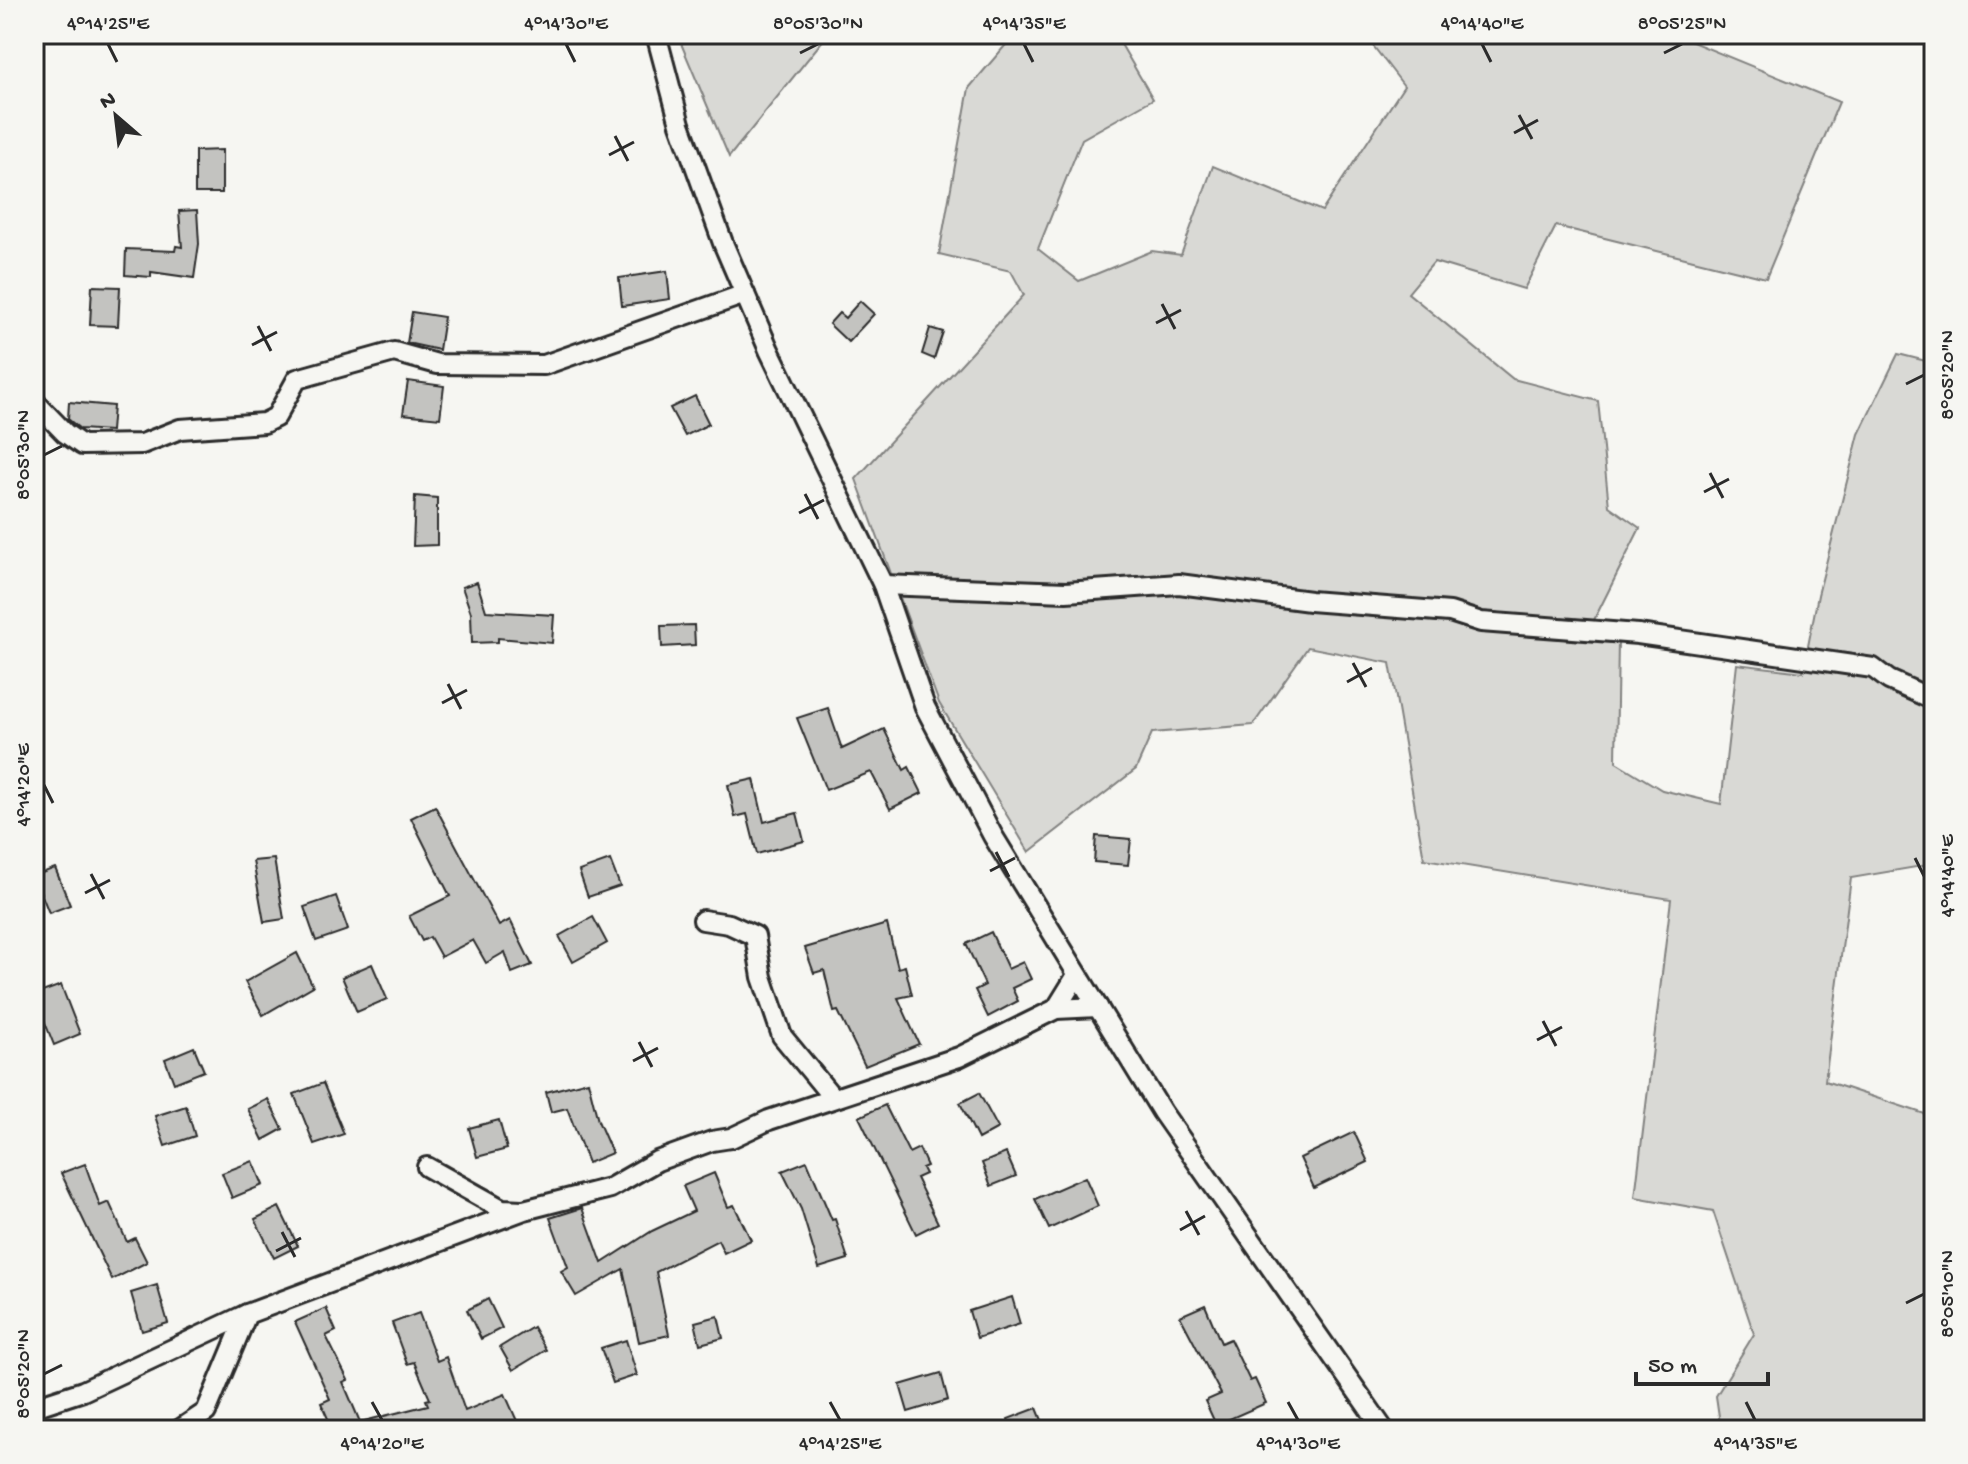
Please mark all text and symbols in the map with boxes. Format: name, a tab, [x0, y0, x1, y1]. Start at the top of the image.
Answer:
text: 4°14'25"E	[67, 14, 151, 37]
text: 4°14'30"E	[524, 14, 609, 37]
text: 8°05'30"N	[773, 14, 863, 37]
text: 4°14'35"E	[983, 14, 1067, 37]
text: 4°14'40"E	[1441, 14, 1525, 37]
text: 8°05'25"N	[1638, 14, 1726, 37]
north arrow	[76, 76, 156, 156]
text: N	[96, 87, 121, 117]
text: 8°05'20"N	[1938, 330, 1961, 420]
text: 8°05'30"N	[14, 410, 37, 500]
text: 4°14'20"E	[14, 742, 37, 827]
text: 4°14'40"E	[1938, 833, 1961, 917]
text: 8°05'10"N	[1938, 1250, 1961, 1338]
text: 8°05'20"N	[14, 1329, 37, 1419]
scale bar	[1636, 1336, 1768, 1386]
text: 50 m	[1648, 1353, 1697, 1382]
text: 4°14'20"E	[340, 1434, 425, 1457]
text: 4°14'25"E	[799, 1434, 883, 1457]
text: 4°14'30"E	[1256, 1434, 1341, 1457]
text: 4°14'35"E	[1714, 1434, 1798, 1457]

